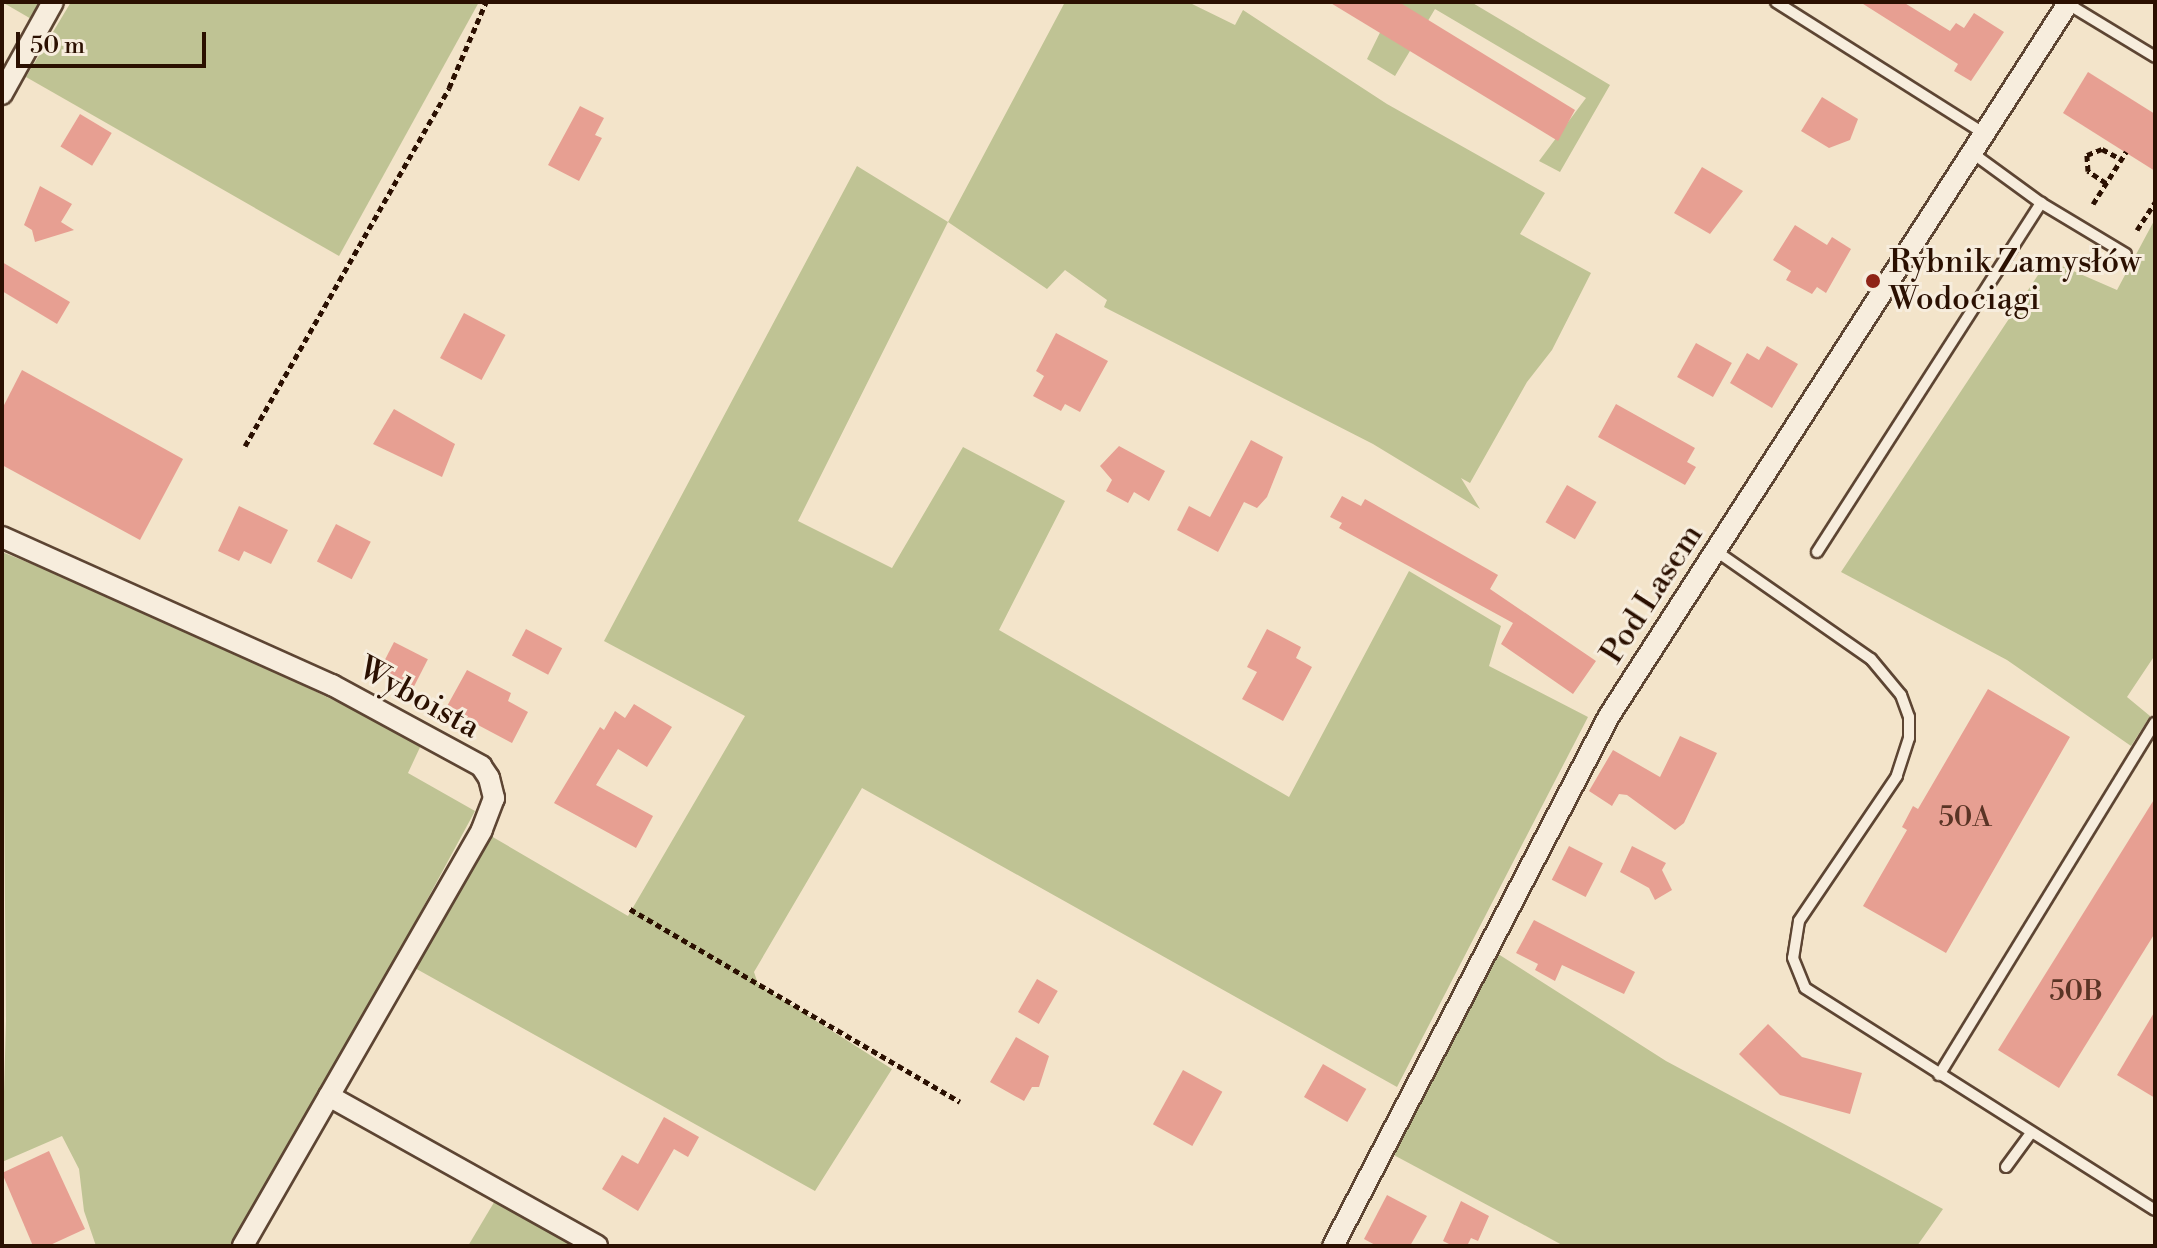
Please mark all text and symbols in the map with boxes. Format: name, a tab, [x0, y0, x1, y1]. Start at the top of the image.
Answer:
scale bar	[20, 16, 210, 66]
text: 50 m	[30, 31, 85, 61]
place label: Rybnik Zamysłów Wodociągi	[1889, 244, 2141, 319]
marker: Rybnik Zamysłów Wodociągi	[1864, 272, 1882, 290]
street label: Pod Lasem	[1593, 517, 1711, 671]
street label: Wyboista	[352, 649, 486, 747]
house number: 50A	[1938, 801, 1992, 835]
house number: 50B	[2049, 975, 2103, 1009]

